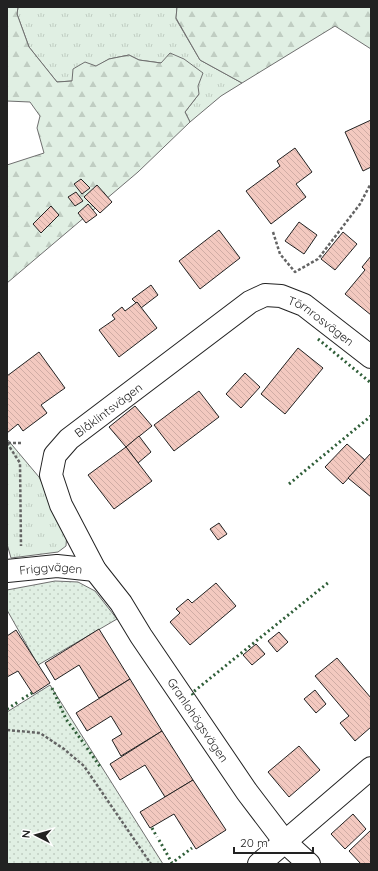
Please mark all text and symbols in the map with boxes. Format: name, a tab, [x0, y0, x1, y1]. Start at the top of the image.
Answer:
street label: Törnrosvägen	[286, 292, 357, 349]
street label: Blåklintsvägen	[71, 379, 145, 440]
street label: Friggvägen	[18, 558, 83, 577]
street label: Granlohögsvägen	[164, 675, 232, 765]
north arrow	[16, 815, 56, 855]
text: N	[19, 829, 33, 839]
scale bar	[234, 829, 313, 855]
text: 20 m	[240, 835, 268, 850]

